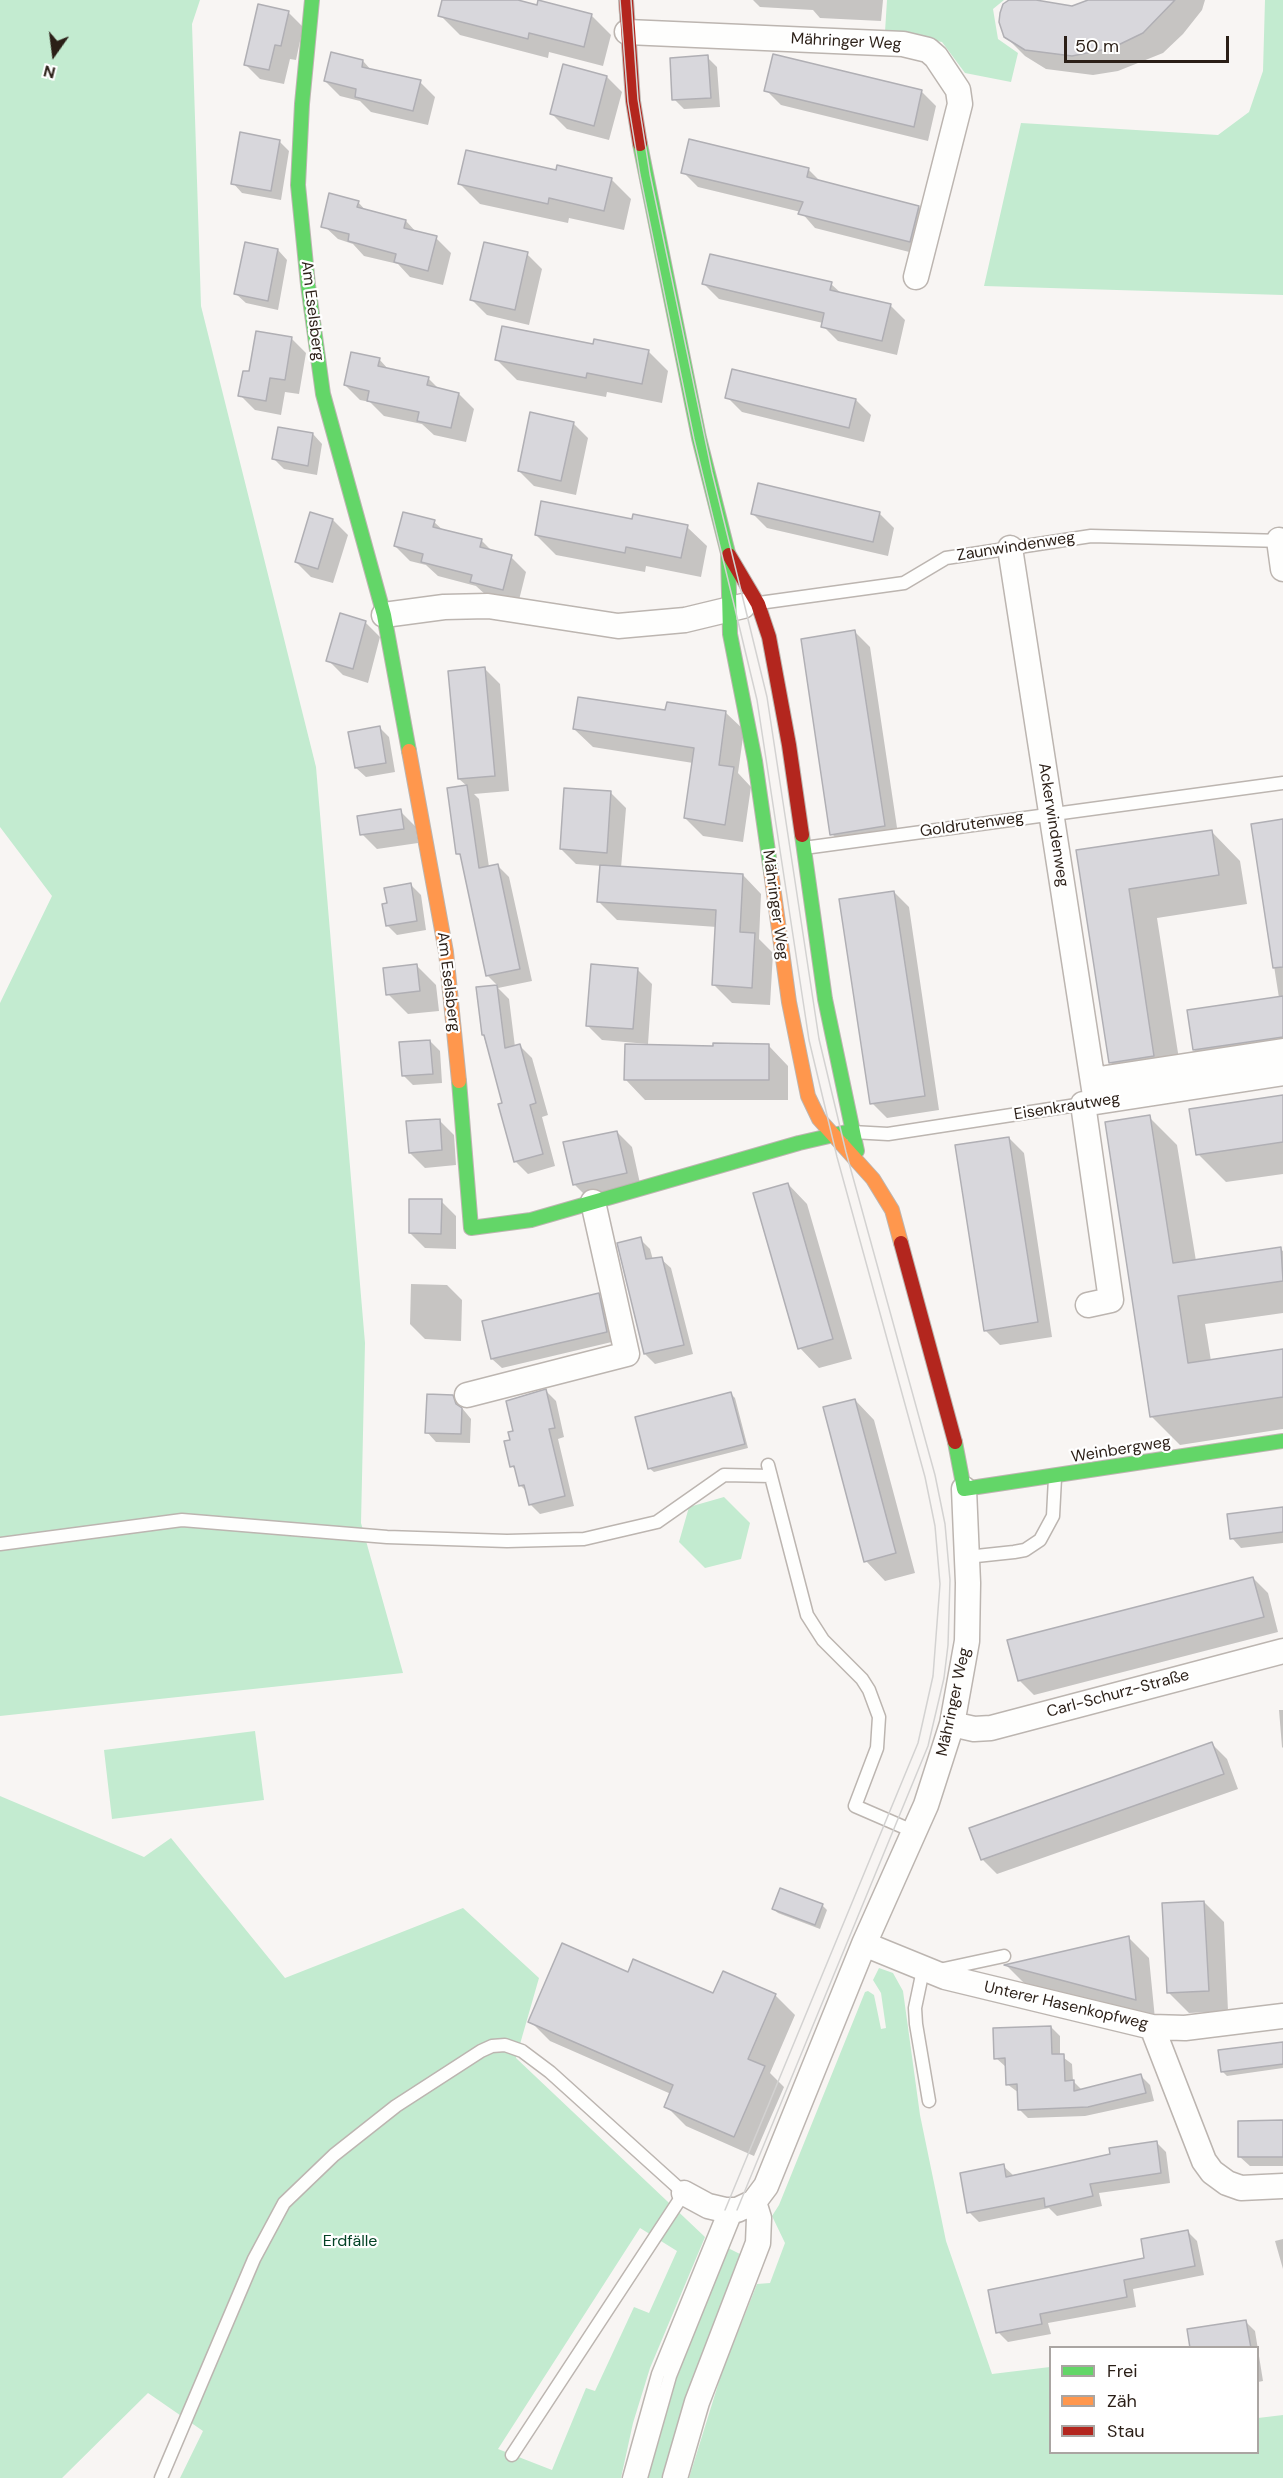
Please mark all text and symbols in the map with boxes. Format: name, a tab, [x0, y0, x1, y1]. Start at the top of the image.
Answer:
north arrow	[24, 24, 84, 84]
scale bar	[1067, 24, 1232, 62]
street label: Mähringer Weg	[790, 30, 902, 54]
text: 50 m	[1075, 34, 1119, 58]
text: N	[41, 60, 58, 84]
street label: Am Eselsberg	[296, 260, 328, 362]
street label: Zaunwindenweg	[956, 528, 1076, 566]
street label: Ackerwindenweg	[1034, 762, 1072, 888]
street label: Goldrutenweg	[919, 808, 1025, 842]
street label: Mähringer Weg	[758, 849, 792, 961]
street label: Am Eselsberg	[432, 931, 464, 1033]
street label: Eisenkrautweg	[1013, 1089, 1121, 1125]
street label: Weinbergweg	[1070, 1433, 1172, 1467]
street label: Mähringer Weg	[933, 1646, 975, 1758]
street label: Carl-Schurz-Straße	[1045, 1666, 1191, 1722]
street label: Unterer Hasenkopfweg	[982, 1978, 1150, 2034]
park label: Erdfälle	[323, 2232, 377, 2252]
legend	[1049, 2346, 1259, 2454]
text: Frei	[1107, 2359, 1138, 2383]
text: Zäh	[1107, 2389, 1137, 2413]
text: Stau	[1107, 2419, 1145, 2443]

